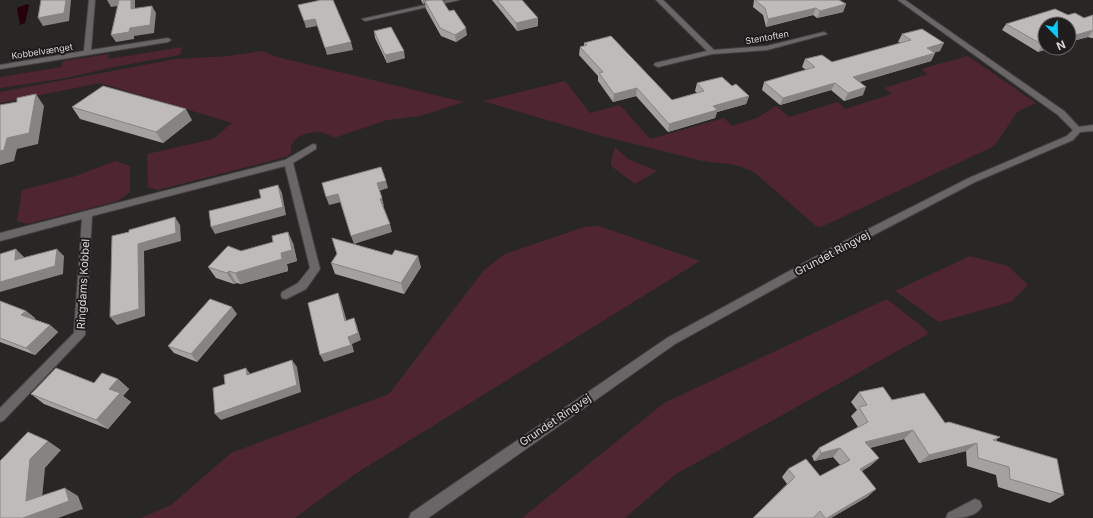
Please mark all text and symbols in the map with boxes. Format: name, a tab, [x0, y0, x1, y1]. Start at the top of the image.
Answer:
north arrow	[1037, 16, 1077, 56]
street label: Stentoften	[744, 28, 790, 46]
text: N	[1054, 37, 1068, 53]
street label: Kobbelvænget	[11, 41, 73, 61]
street label: Grundet Ringvej	[792, 227, 872, 279]
street label: Ringdams Kobbel	[74, 238, 92, 330]
street label: Grundet Ringvej	[517, 391, 593, 449]

